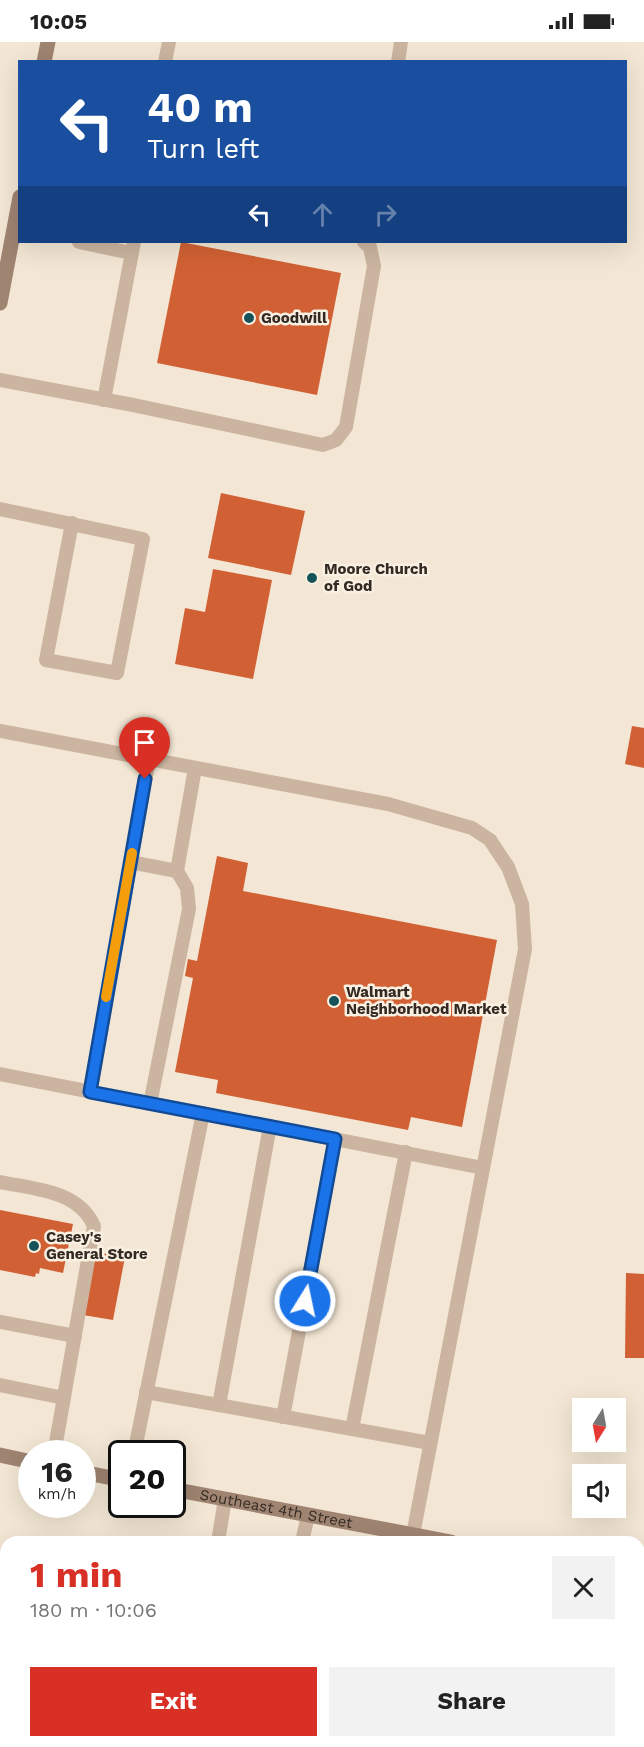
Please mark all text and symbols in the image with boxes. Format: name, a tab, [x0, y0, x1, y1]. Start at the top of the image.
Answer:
text: 10:05	[30, 9, 87, 34]
text: 40 m	[147, 83, 253, 132]
icon: left	[48, 84, 126, 162]
text: Turn left	[147, 133, 259, 165]
icon: left	[243, 198, 276, 231]
icon: ahead	[306, 198, 339, 231]
icon: right	[369, 198, 402, 231]
place label: Goodwill	[261, 309, 327, 327]
marker: Goodwill	[242, 311, 256, 325]
place label: Moore Church of God	[324, 560, 428, 595]
marker: Moore Church of God	[305, 571, 319, 585]
pin	[119, 717, 170, 779]
icon: arrive	[128, 726, 161, 759]
place label: Walmart Neighborhood Market	[346, 983, 507, 1018]
marker: Walmart Neighborhood Market	[327, 994, 341, 1008]
place label: Casey's General Store	[46, 1228, 148, 1263]
marker: Casey's General Store	[27, 1239, 41, 1253]
position arrow	[273, 1269, 337, 1333]
north arrow	[572, 1398, 626, 1452]
map controls	[572, 1398, 626, 1518]
speed limit sign: 20	[108, 1440, 186, 1518]
text: 16	[41, 1454, 73, 1489]
button: sound	[572, 1464, 626, 1518]
text: km/h	[38, 1485, 76, 1503]
street label: Southeast 4th Street	[198, 1485, 355, 1532]
text: 1 min	[30, 1554, 122, 1596]
button: close	[552, 1556, 615, 1619]
text: 180 m · 10:06	[30, 1598, 157, 1622]
button: Exit	[30, 1667, 317, 1736]
button: Share	[329, 1667, 615, 1736]

